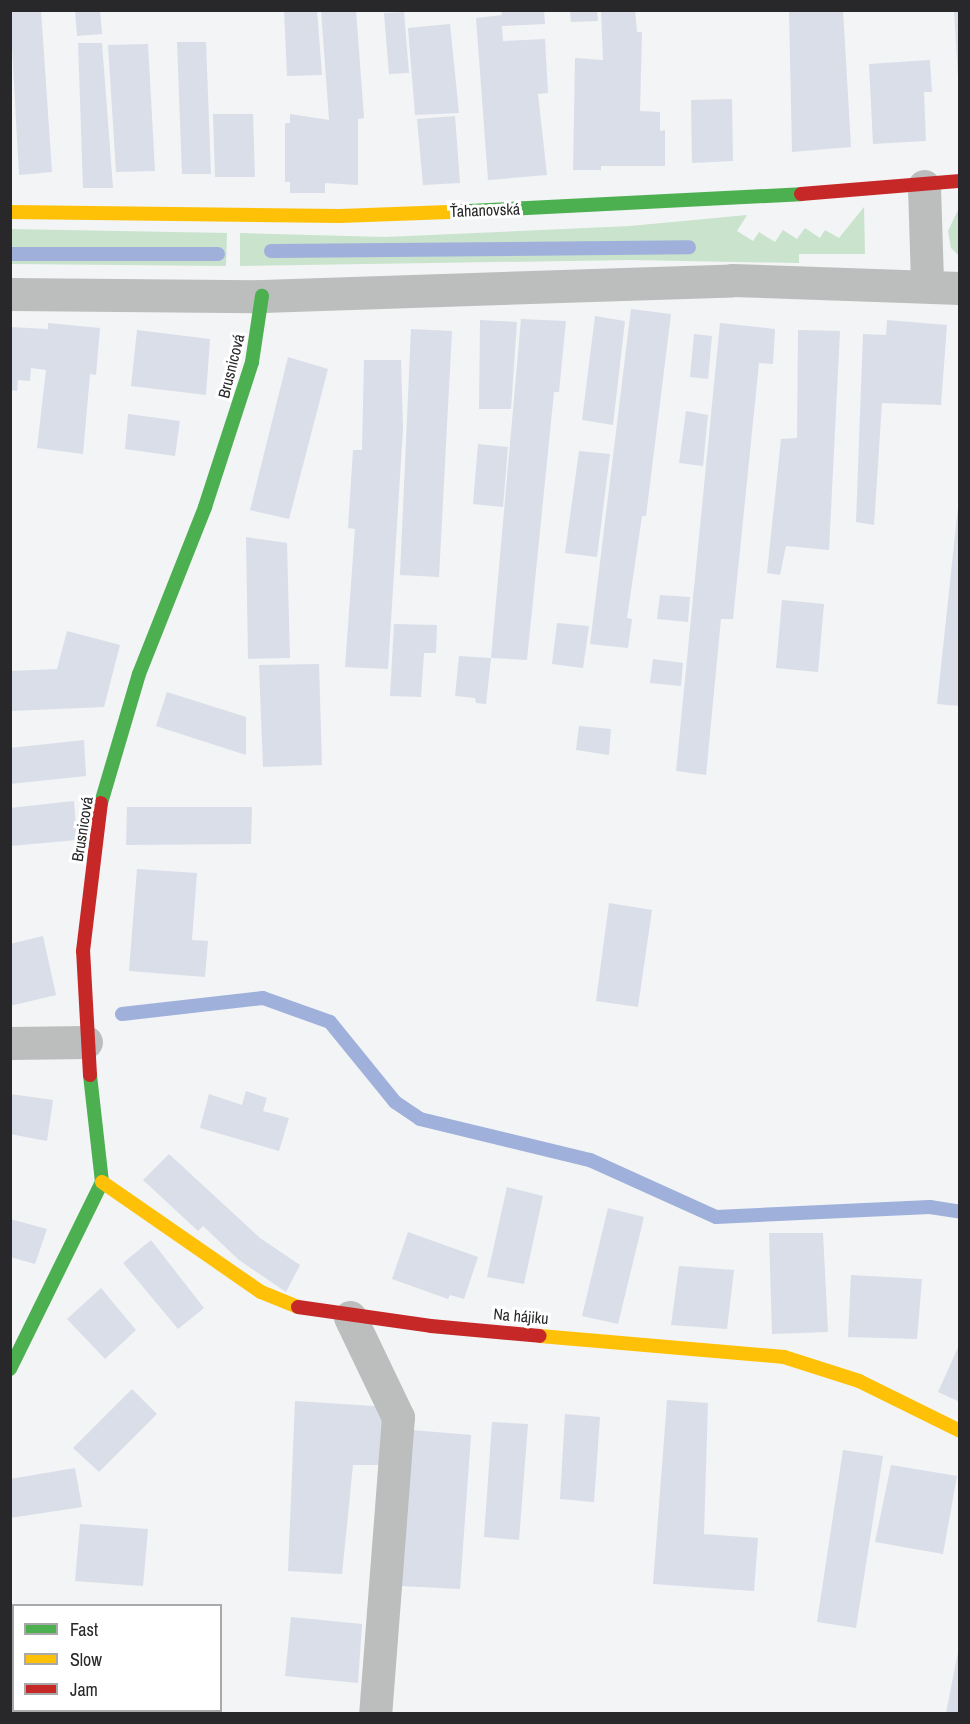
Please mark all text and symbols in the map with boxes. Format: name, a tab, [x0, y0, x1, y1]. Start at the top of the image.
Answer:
street label: Ťahanovská	[450, 199, 520, 221]
street label: Brusnicová	[214, 332, 248, 400]
street label: Brusnicová	[67, 795, 97, 863]
street label: Na hájiku	[493, 1304, 549, 1328]
legend	[12, 1604, 222, 1712]
text: Fast	[70, 1617, 98, 1642]
text: Slow	[70, 1647, 102, 1672]
text: Jam	[70, 1677, 98, 1702]

